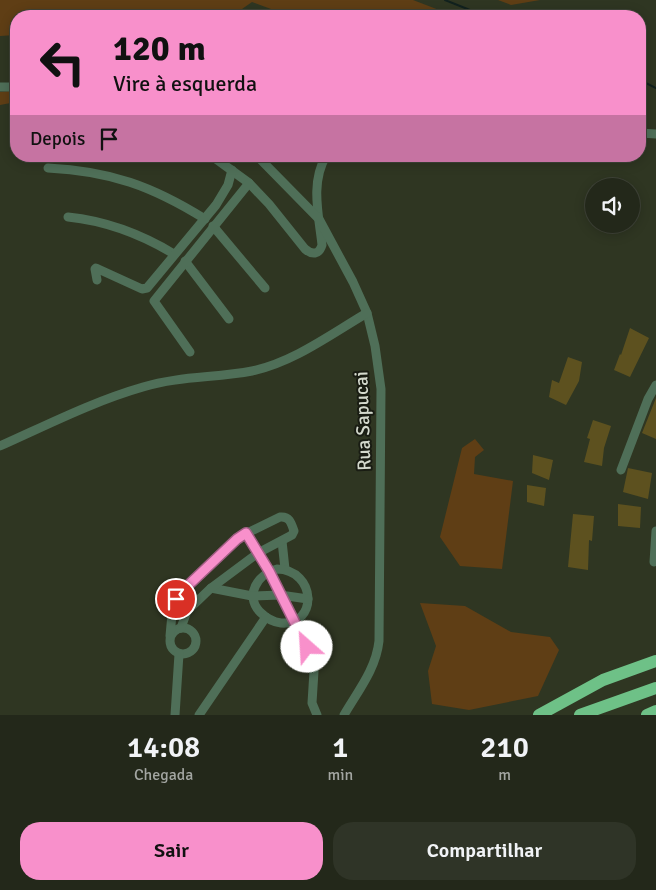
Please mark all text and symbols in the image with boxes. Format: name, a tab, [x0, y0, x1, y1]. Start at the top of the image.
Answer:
text: 120 m	[113, 27, 206, 70]
icon: left	[30, 30, 95, 95]
text: Vire à esquerda	[113, 70, 257, 97]
icon: arrive	[95, 125, 123, 153]
text: Depois	[30, 127, 85, 151]
map controls	[585, 178, 640, 233]
button: sound	[585, 178, 640, 233]
street label: Rua Sapucai	[349, 371, 377, 471]
pin	[155, 578, 197, 620]
icon: arrive	[162, 585, 190, 613]
position arrow	[280, 620, 332, 672]
text: 14:08	[127, 729, 200, 766]
text: 1	[332, 729, 348, 766]
text: 210	[480, 729, 529, 766]
text: Chegada	[134, 765, 193, 785]
text: min	[327, 765, 353, 785]
text: m	[498, 765, 511, 785]
button: Sair	[20, 822, 323, 880]
button: Compartilhar	[333, 822, 636, 880]

